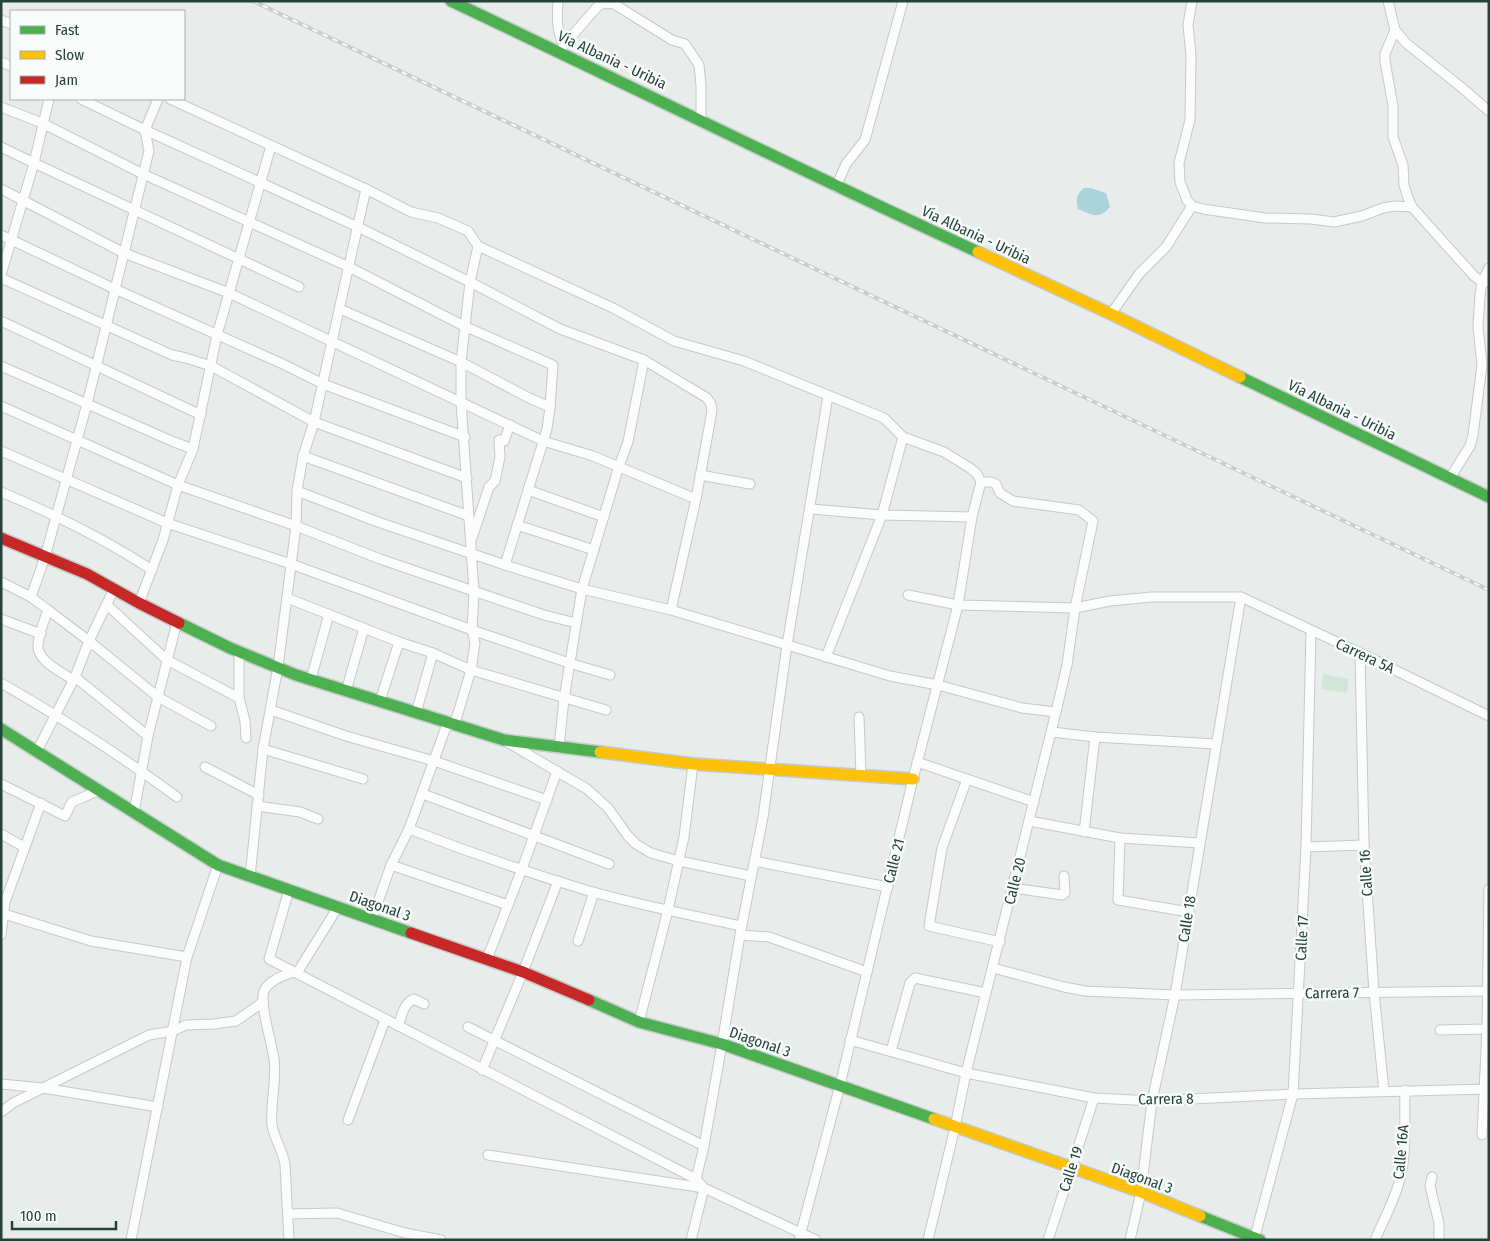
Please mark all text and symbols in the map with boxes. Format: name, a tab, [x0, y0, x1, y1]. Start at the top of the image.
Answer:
legend	[10, 10, 185, 100]
text: Fast	[55, 21, 79, 39]
street label: Vía Albania - Uribia	[555, 27, 669, 93]
text: Slow	[55, 46, 84, 64]
text: Jam	[55, 71, 78, 89]
street label: Vía Albania - Uribia	[919, 202, 1033, 268]
street label: Vía Albania - Uribia	[1285, 376, 1399, 444]
street label: Carrera 5A	[1333, 635, 1397, 677]
street label: Calle 21	[880, 837, 908, 885]
street label: Calle 16	[1355, 849, 1377, 897]
street label: Calle 20	[1000, 856, 1030, 906]
street label: Diagonal 3	[347, 887, 413, 925]
street label: Calle 18	[1174, 894, 1200, 944]
street label: Calle 17	[1292, 915, 1312, 961]
street label: Carrera 7	[1305, 984, 1359, 1002]
street label: Diagonal 3	[727, 1023, 793, 1061]
street label: Carrera 8	[1138, 1090, 1194, 1108]
street label: Calle 16A	[1390, 1124, 1412, 1180]
street label: Calle 19	[1055, 1144, 1087, 1194]
street label: Diagonal 3	[1109, 1159, 1175, 1197]
scale bar	[12, 1198, 116, 1230]
text: 100 m	[20, 1207, 57, 1225]

